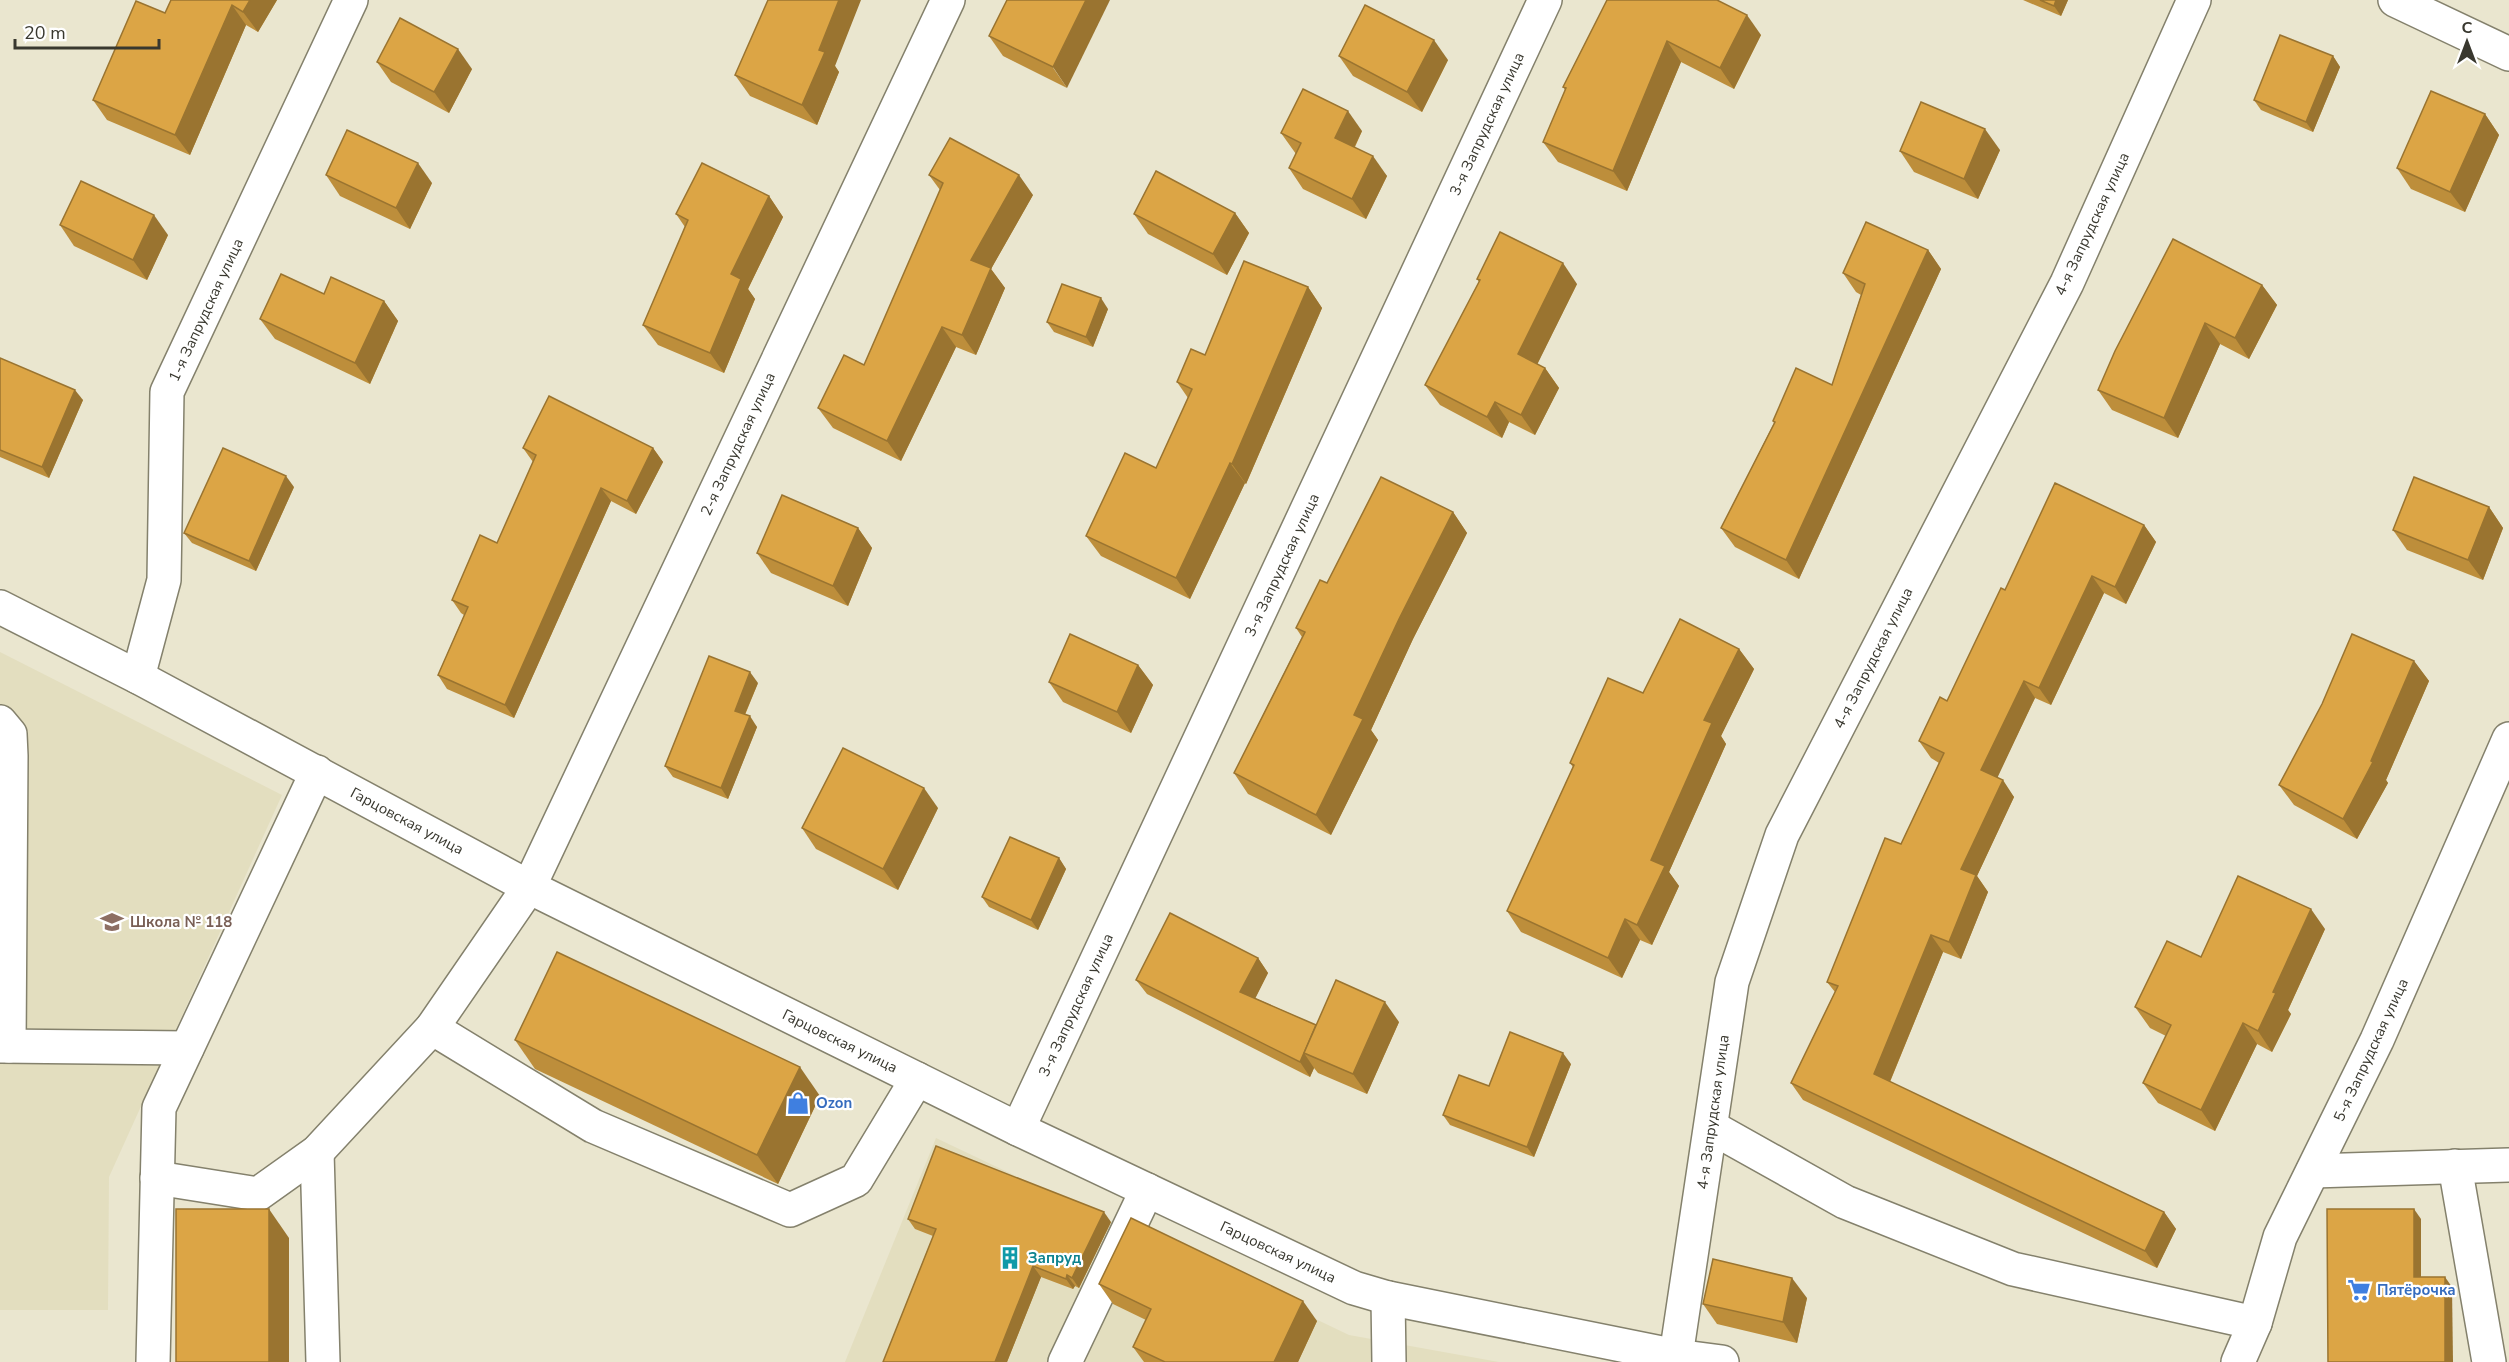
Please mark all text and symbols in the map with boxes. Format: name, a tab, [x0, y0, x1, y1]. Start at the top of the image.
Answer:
scale bar	[15, 12, 159, 50]
north arrow	[2437, 12, 2497, 72]
text: С	[2462, 17, 2473, 39]
text: 20 m	[24, 21, 66, 45]
street label: 3-я Запрудская улица	[1445, 49, 1529, 199]
street label: 4-я Запрудская улица	[2050, 149, 2134, 299]
street label: 1-я Запрудская улица	[164, 235, 248, 385]
street label: 2-я Запрудская улица	[696, 369, 780, 519]
street label: 3-я Запрудская улица	[1240, 490, 1324, 640]
street label: 4-я Запрудская улица	[1829, 584, 1917, 732]
street label: Гарцовская улица	[347, 783, 467, 859]
school or university icon: Школа № 118	[99, 909, 125, 935]
place label: Школа № 118	[130, 912, 232, 932]
street label: 3-я Запрудская улица	[1034, 930, 1118, 1080]
street label: 5-я Запрудская улица	[2329, 975, 2413, 1125]
street label: Гарцовская улица	[779, 1004, 901, 1078]
street label: 4-я Запрудская улица	[1692, 1033, 1734, 1191]
shop icon: Ozon	[785, 1090, 811, 1116]
place label: Ozon	[816, 1093, 852, 1113]
street label: Гарцовская улица	[1217, 1216, 1339, 1288]
building icon: Запруд	[997, 1245, 1023, 1271]
place label: Запруд	[1028, 1248, 1081, 1268]
supermarket icon: Пятёрочка	[2346, 1277, 2372, 1303]
place label: Пятёрочка	[2377, 1280, 2456, 1300]

